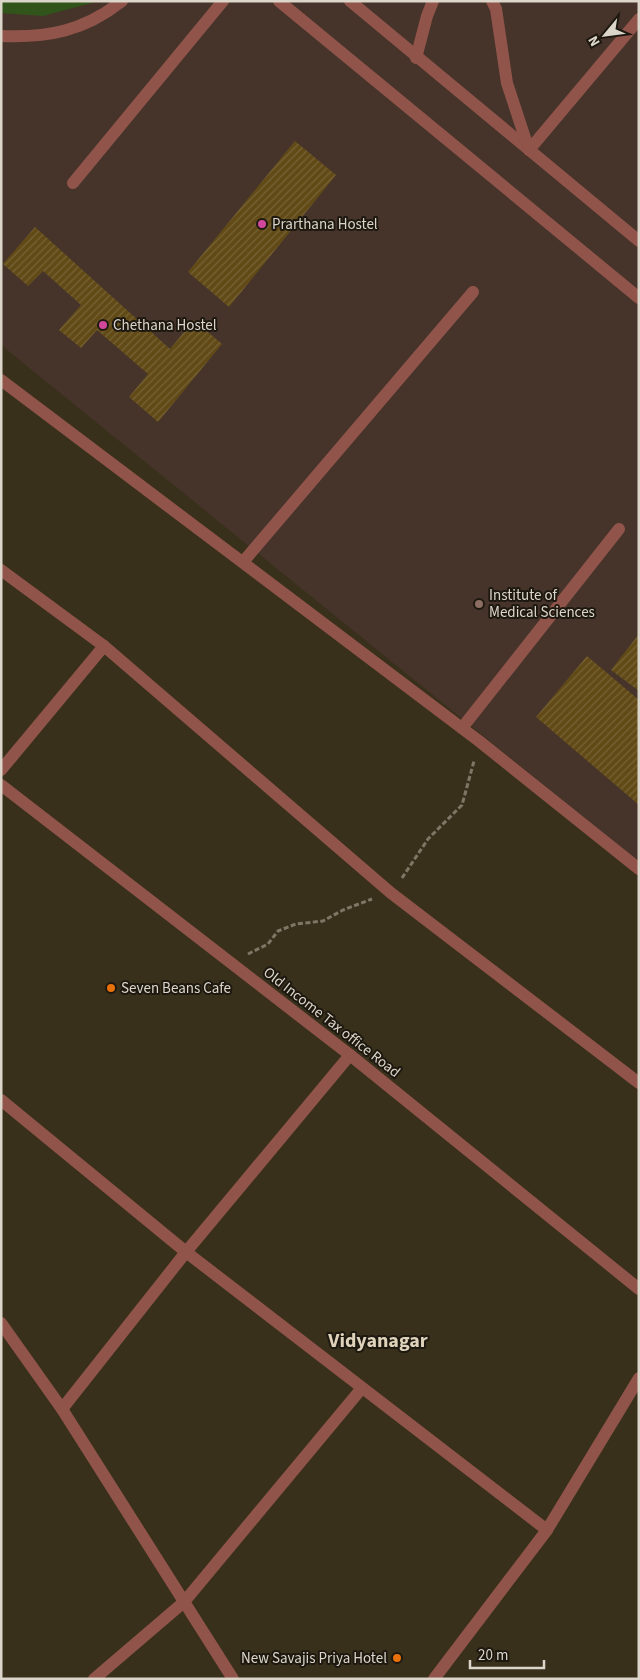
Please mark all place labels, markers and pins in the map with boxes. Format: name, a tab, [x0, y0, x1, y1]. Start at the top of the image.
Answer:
place label: Prarthana Hostel	[272, 214, 378, 235]
marker: Prarthana Hostel	[256, 218, 268, 230]
place label: Chethana Hostel	[113, 315, 217, 336]
marker: Chethana Hostel	[97, 319, 109, 331]
place label: Institute of Medical Sciences	[489, 585, 595, 623]
marker: Institute of Medical Sciences	[473, 598, 485, 610]
place label: Seven Beans Cafe	[121, 978, 231, 999]
marker: Seven Beans Cafe	[105, 982, 117, 994]
place label: New Savajis Priya Hotel	[241, 1648, 387, 1669]
marker: New Savajis Priya Hotel	[391, 1652, 403, 1664]

